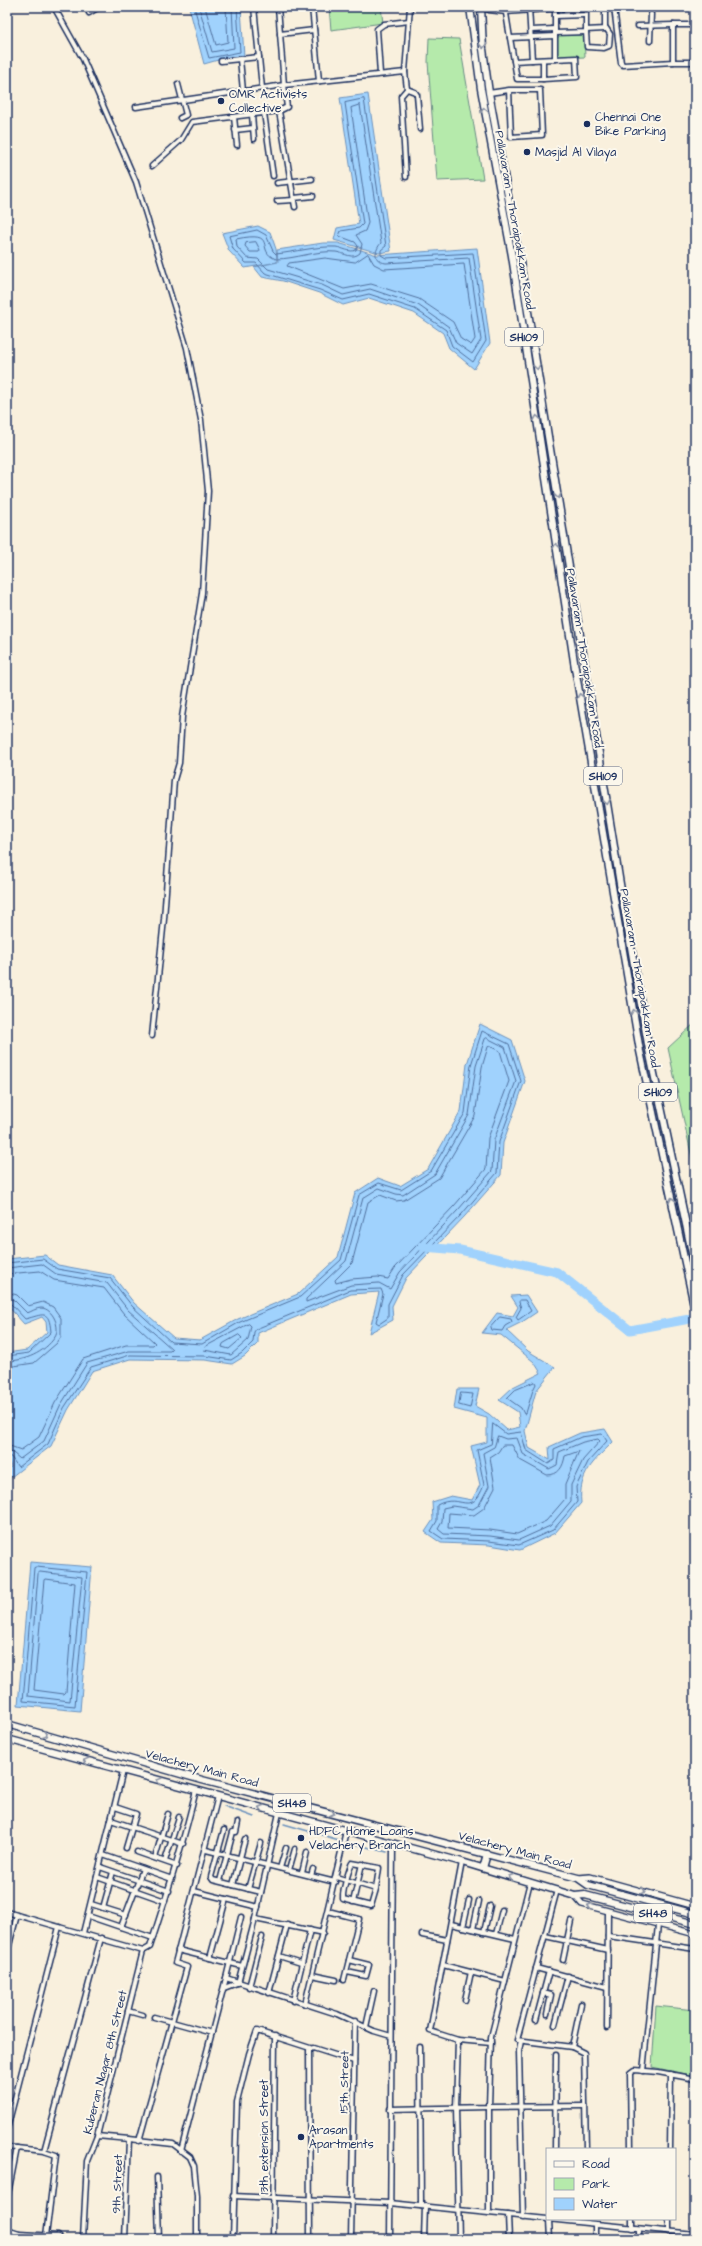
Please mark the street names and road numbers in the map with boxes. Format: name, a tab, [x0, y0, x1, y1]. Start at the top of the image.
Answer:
street label: Pallavaram - Thoraipakkam Road	[490, 129, 539, 311]
road number: SH109	[505, 328, 543, 346]
street label: Pallavaram - Thoraipakkam Road	[562, 567, 607, 749]
road number: SH109	[584, 767, 622, 785]
street label: Pallavaram - Thoraipakkam Road	[615, 887, 664, 1069]
road number: SH109	[639, 1083, 677, 1101]
street label: Velachery Main Road	[143, 1745, 260, 1793]
road number: SH48	[273, 1794, 311, 1812]
street label: Velachery Main Road	[456, 1827, 573, 1875]
road number: SH48	[634, 1904, 672, 1922]
street label: Kuberan Nagar 8th Street	[79, 1988, 133, 2136]
street label: 15th Street	[335, 2050, 354, 2113]
street label: 13th extension Street	[256, 2079, 273, 2195]
street label: 9th Street	[108, 2154, 127, 2214]

